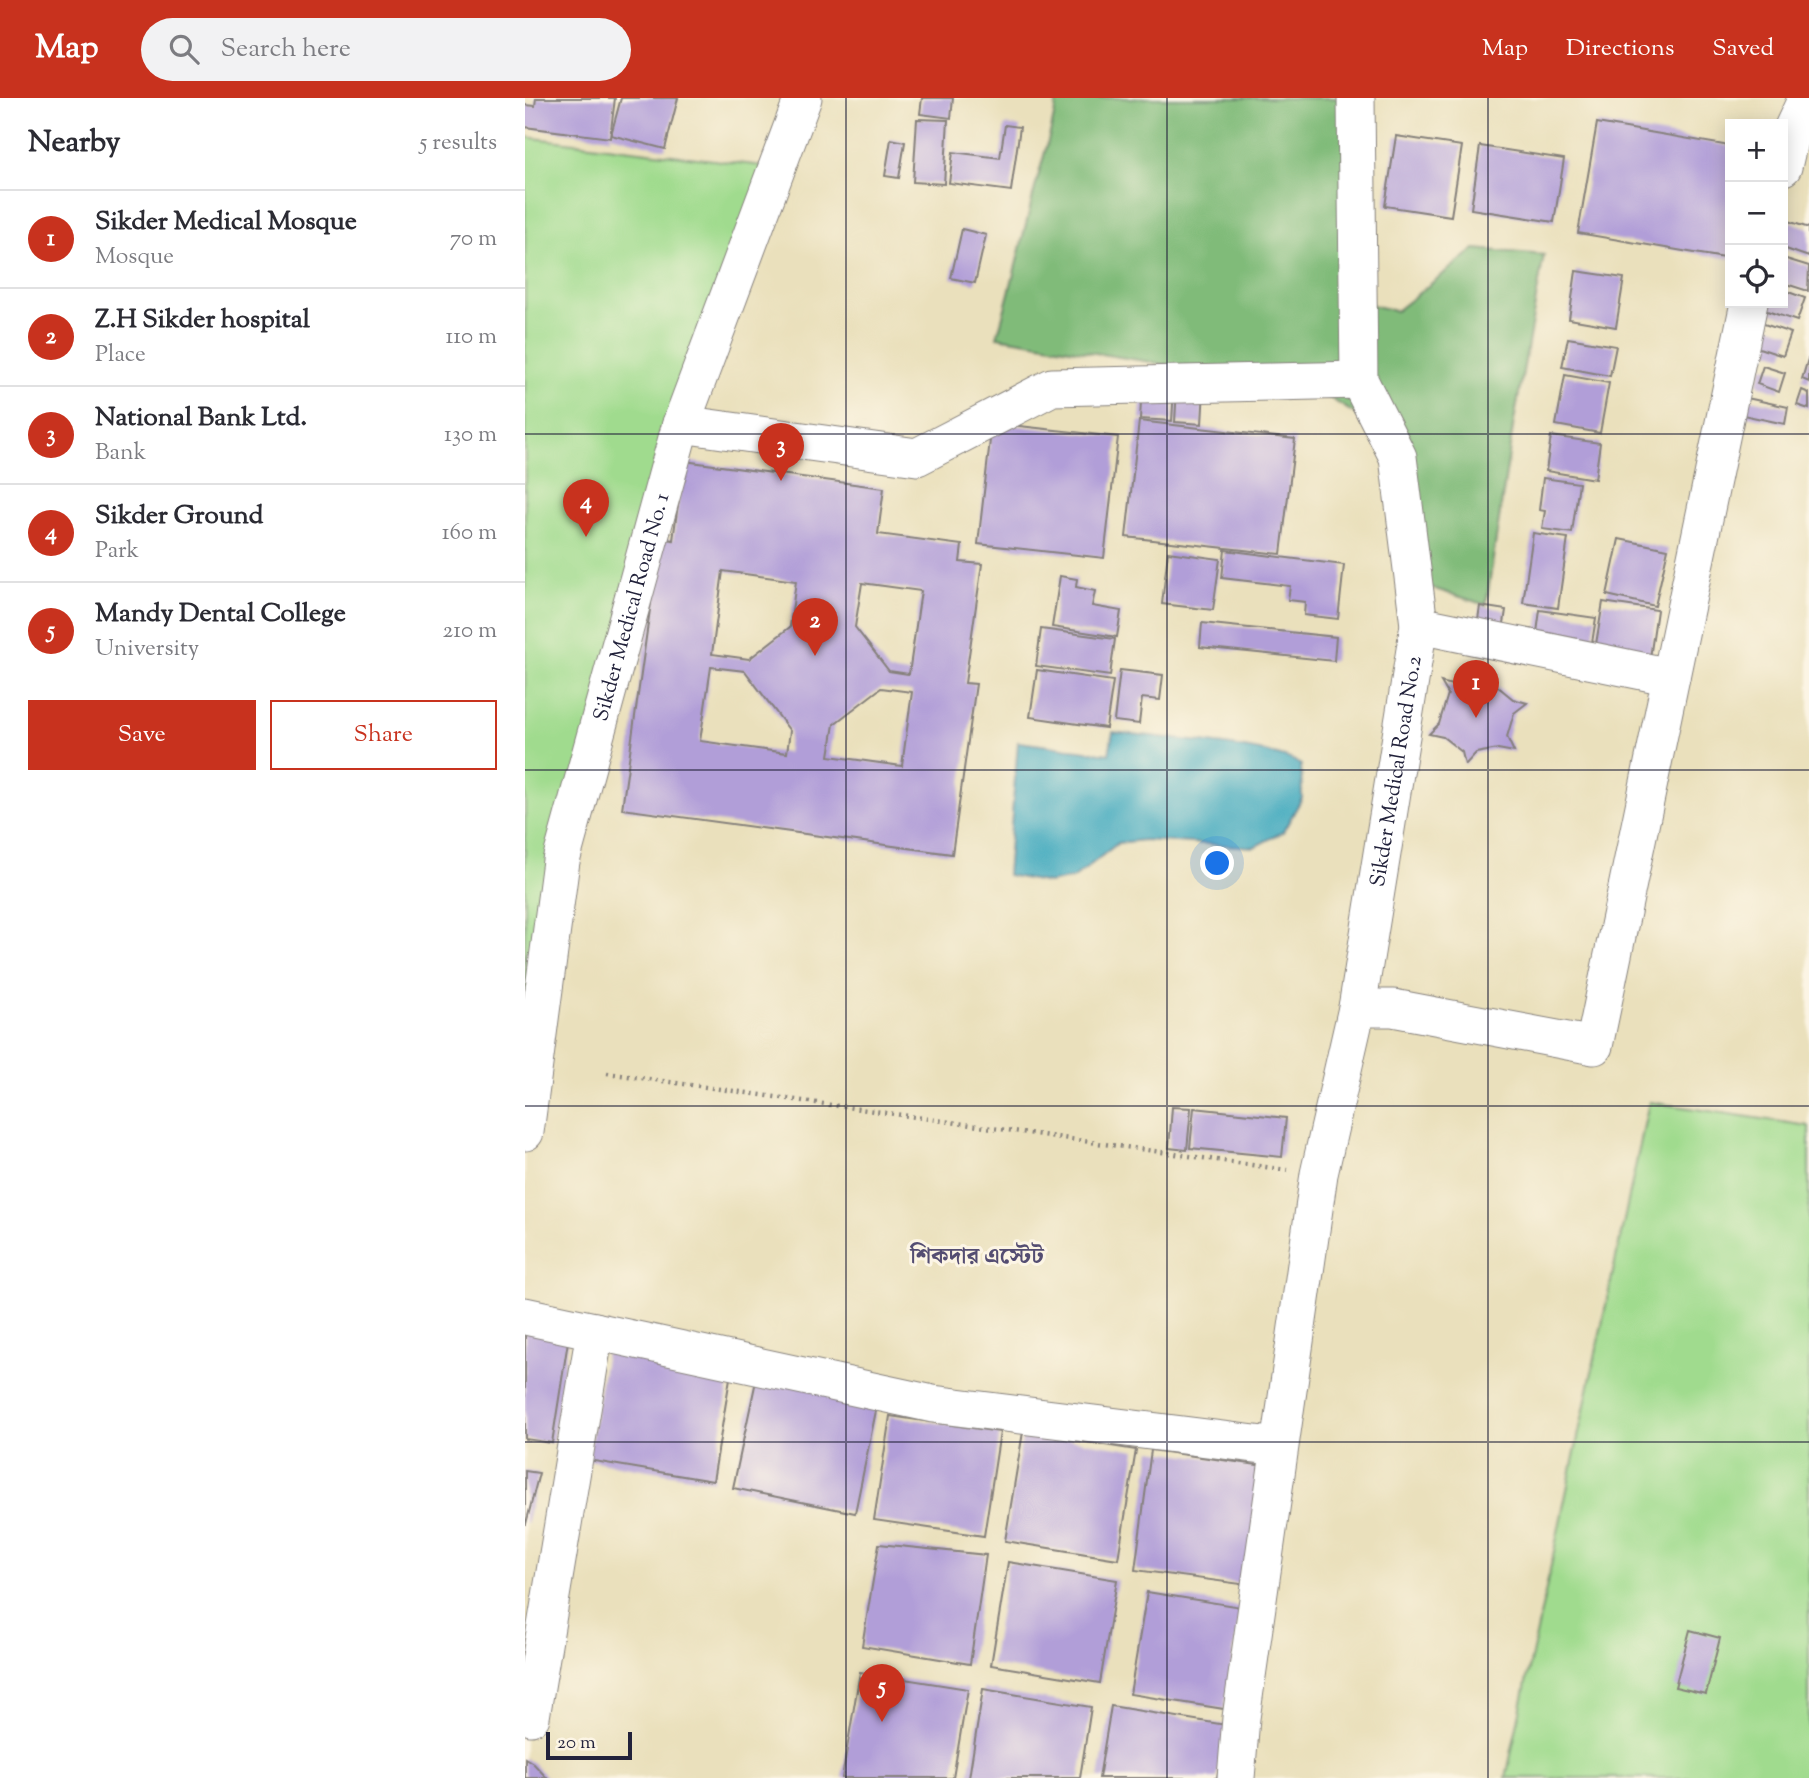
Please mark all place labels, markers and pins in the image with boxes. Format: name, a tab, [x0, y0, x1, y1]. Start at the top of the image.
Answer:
pin: 3	[758, 423, 804, 481]
pin: 4	[563, 479, 609, 537]
pin: 2	[792, 598, 838, 656]
pin: 1	[1453, 660, 1499, 718]
pin: 5	[859, 1664, 905, 1722]

